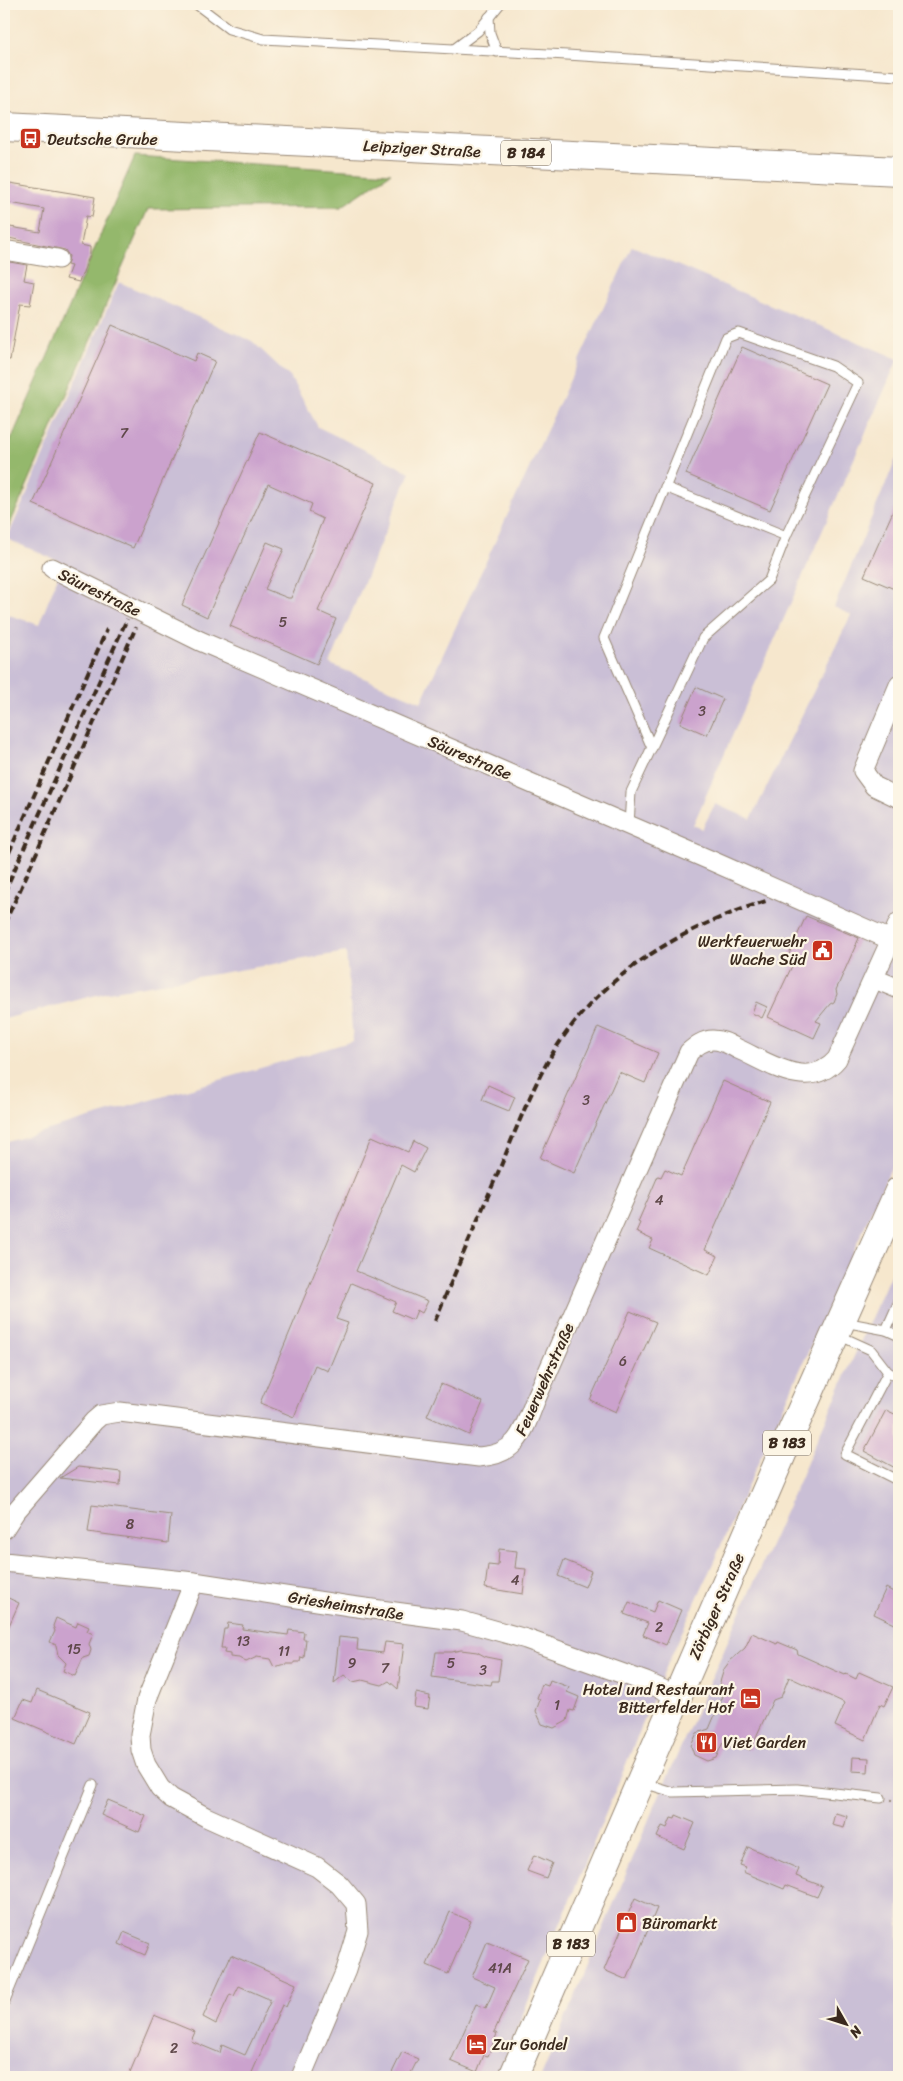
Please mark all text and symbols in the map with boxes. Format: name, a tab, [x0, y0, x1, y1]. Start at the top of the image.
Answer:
place label: Deutsche Grube	[47, 125, 158, 154]
bus stop icon: Deutsche Grube	[19, 127, 43, 151]
street label: Leipziger Straße	[362, 131, 482, 166]
road number: B 184	[501, 140, 551, 166]
house number: 7	[120, 421, 129, 446]
street label: Säurestraße	[53, 560, 146, 625]
house number: 5	[279, 610, 288, 635]
house number: 3	[698, 699, 706, 724]
street label: Säurestraße	[423, 727, 516, 788]
place label: Werkfeuerwehr Wache Süd	[698, 927, 808, 974]
public building icon: Werkfeuerwehr Wache Süd	[810, 938, 834, 962]
house number: 3	[582, 1088, 590, 1113]
house number: 4	[655, 1188, 664, 1213]
street label: Feuerwehrstraße	[507, 1318, 582, 1440]
house number: 6	[619, 1349, 627, 1374]
road number: B 183	[763, 1430, 811, 1456]
house number: 8	[126, 1512, 135, 1537]
street label: Zörbiger Straße	[680, 1548, 753, 1664]
house number: 4	[511, 1568, 520, 1593]
street label: Griesheimstraße	[286, 1582, 406, 1629]
house number: 2	[655, 1615, 663, 1640]
house number: 13	[236, 1629, 250, 1654]
house number: 15	[67, 1637, 82, 1662]
house number: 11	[278, 1639, 290, 1664]
house number: 9	[348, 1651, 357, 1676]
house number: 5	[447, 1651, 456, 1676]
house number: 7	[381, 1656, 390, 1681]
house number: 3	[479, 1658, 487, 1683]
place label: Hotel und Restaurant Bitterfelder Hof	[583, 1675, 736, 1722]
hotel icon: Hotel und Restaurant Bitterfelder Hof	[738, 1686, 762, 1710]
house number: 1	[554, 1693, 560, 1718]
place label: Viet Garden	[723, 1728, 807, 1757]
restaurant icon: Viet Garden	[695, 1730, 719, 1754]
place label: Büromarkt	[642, 1909, 718, 1938]
shop icon: Büromarkt	[614, 1911, 638, 1935]
road number: B 183	[547, 1932, 595, 1956]
house number: 41A	[488, 1956, 512, 1981]
north arrow	[820, 1998, 870, 2048]
text: N	[843, 2019, 869, 2044]
place label: Zur Gondel	[492, 2030, 568, 2059]
hotel icon: Zur Gondel	[464, 2032, 488, 2056]
house number: 2	[170, 2036, 178, 2061]

